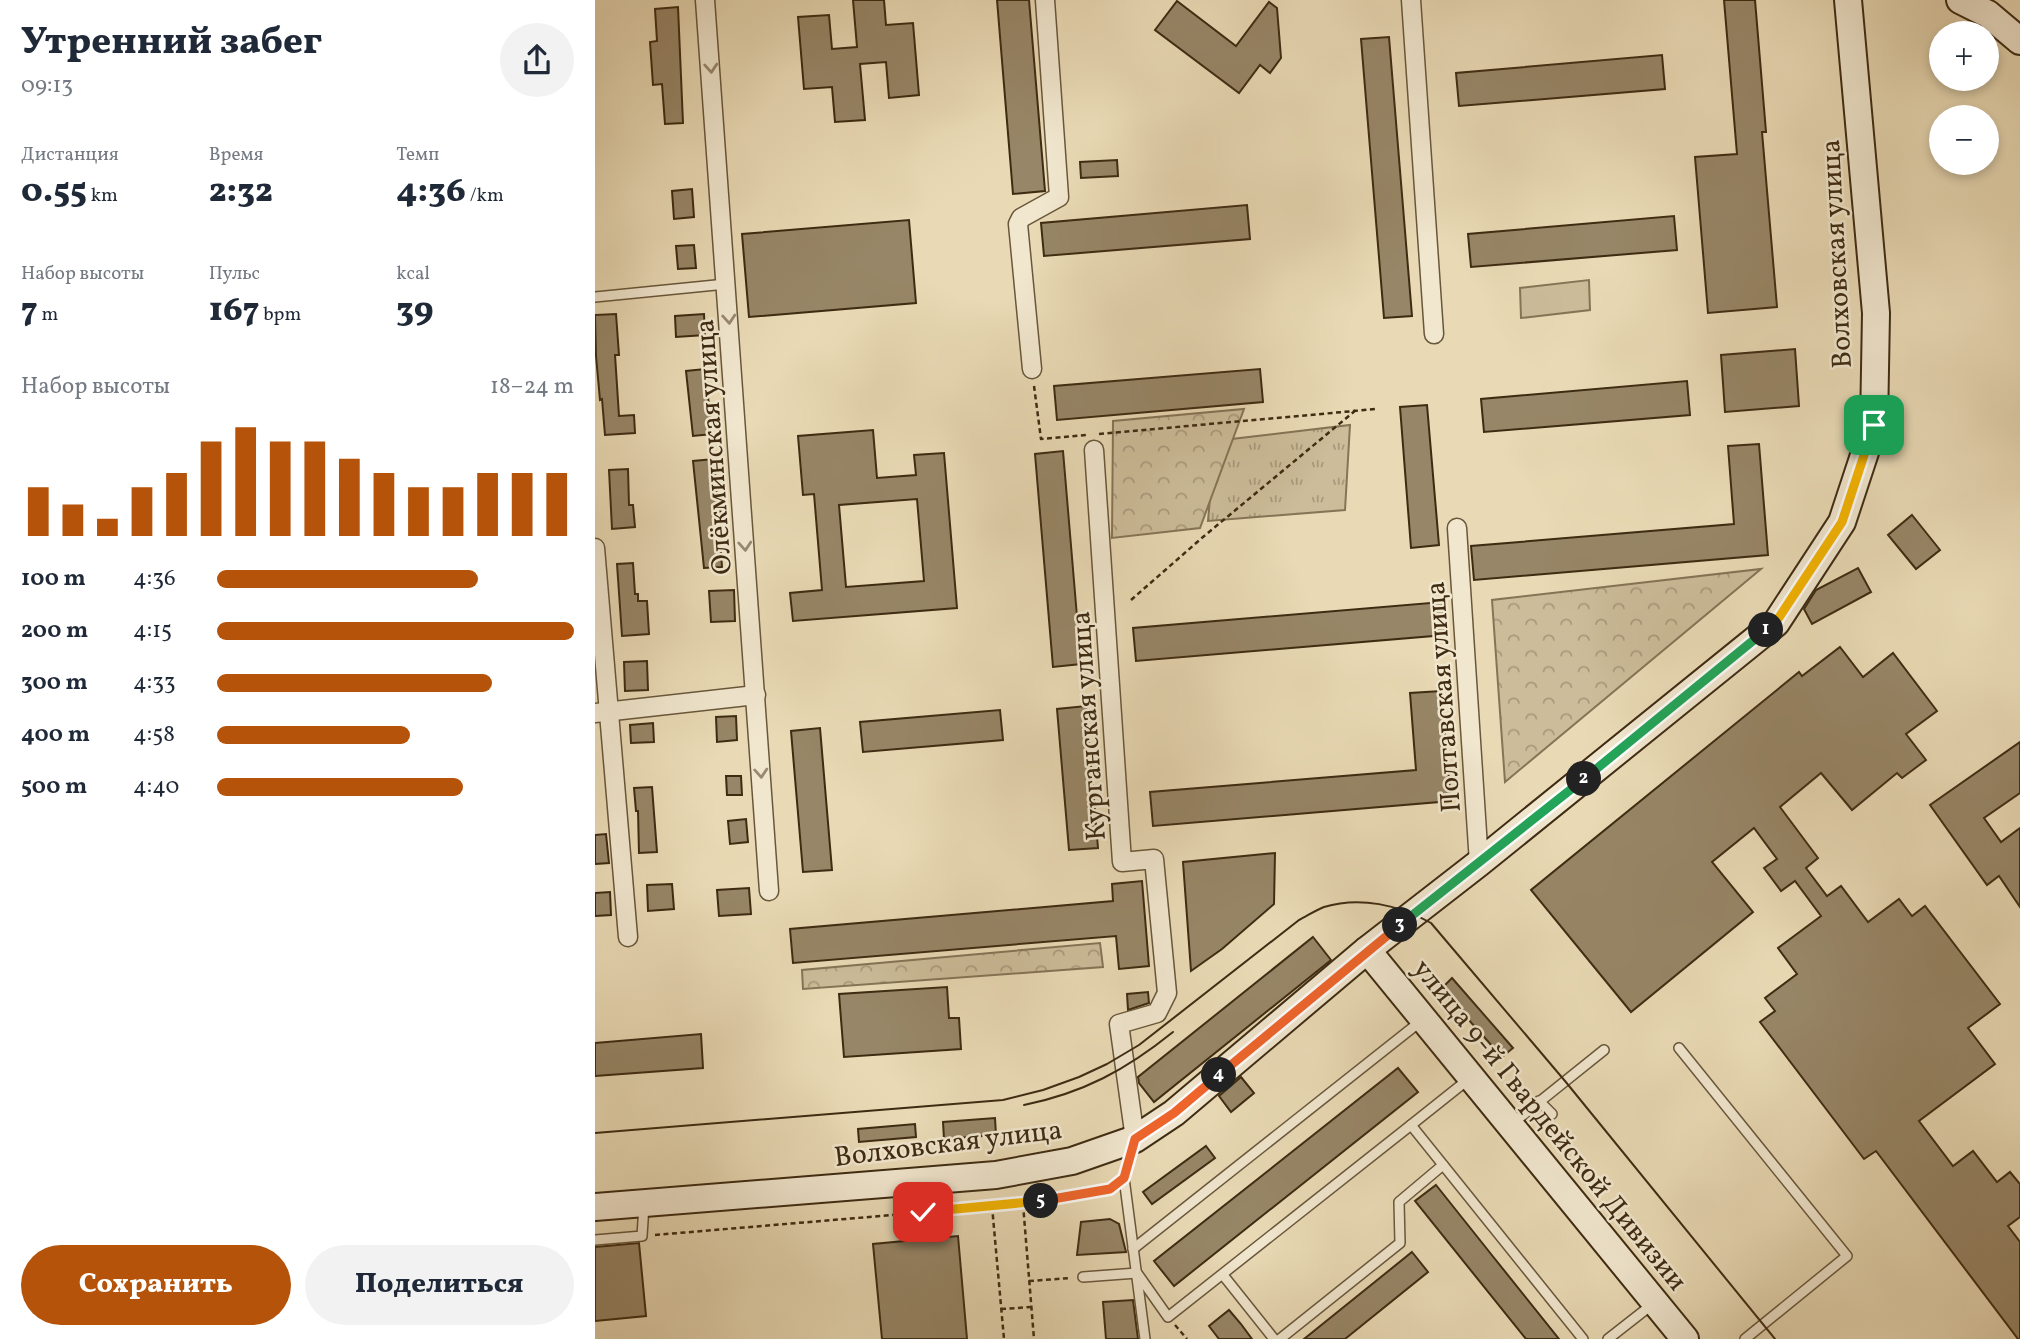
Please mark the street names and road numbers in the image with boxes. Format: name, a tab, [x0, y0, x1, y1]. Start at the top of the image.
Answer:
street label: Волховская улица	[1812, 138, 1863, 369]
street label: Олёкминская улица	[686, 318, 743, 576]
street label: Полтавская улица	[1417, 580, 1472, 814]
street label: Курганская улица	[1062, 610, 1117, 842]
street label: улица 9-й Гвардейской Дивизии	[1403, 951, 1695, 1300]
street label: Волховская улица	[832, 1111, 1065, 1178]

